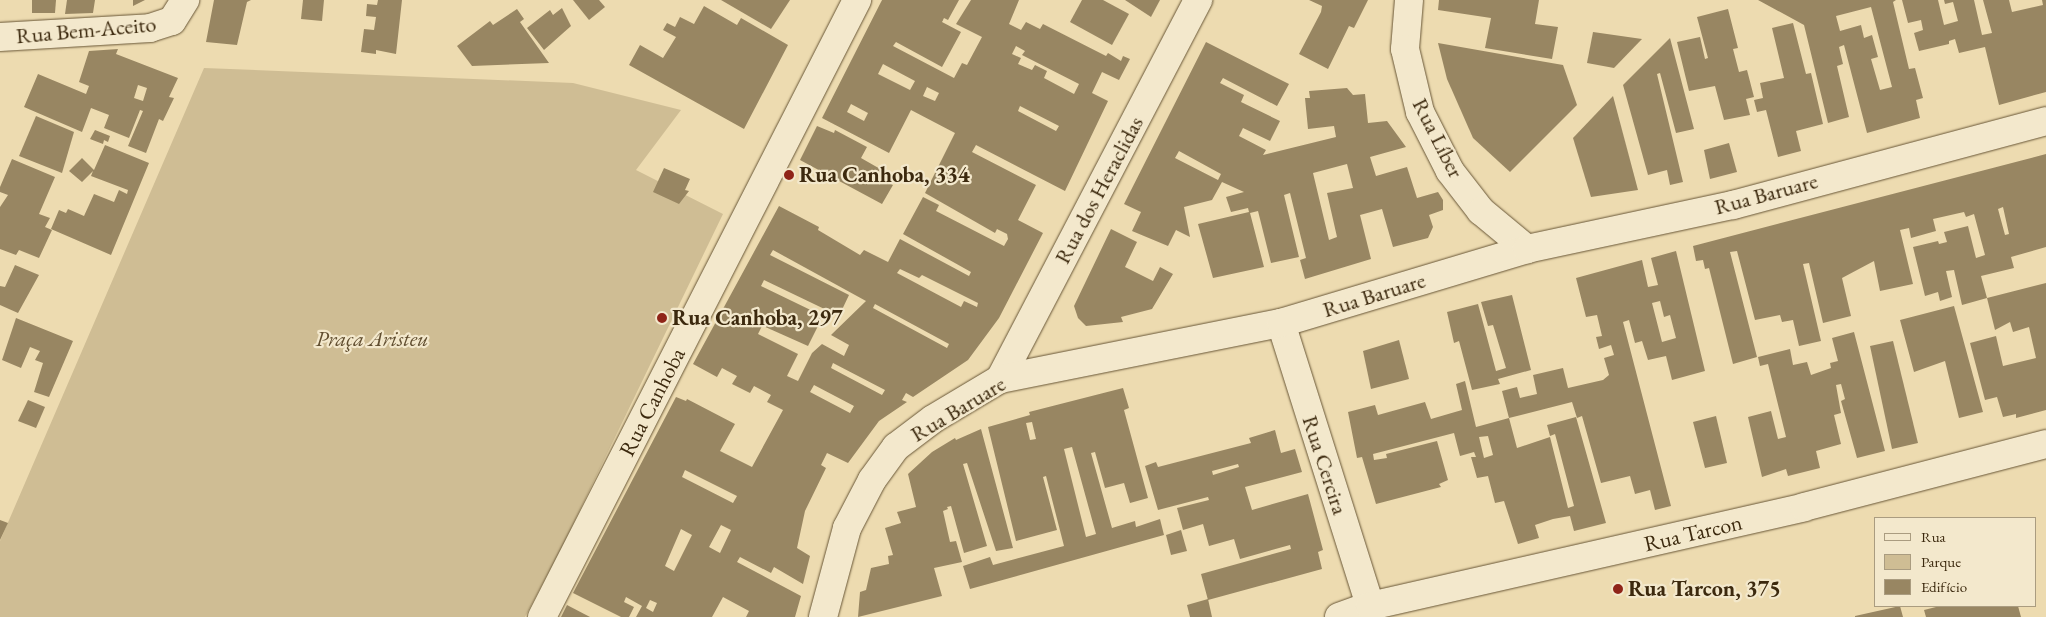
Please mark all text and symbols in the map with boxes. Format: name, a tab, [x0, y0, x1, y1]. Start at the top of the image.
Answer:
street label: Rua Bem-Aceito	[15, 11, 157, 49]
street label: Rua Líber	[1407, 94, 1469, 182]
street label: Rua dos Heraclidas	[1049, 112, 1149, 268]
place label: Rua Canhoba, 334	[799, 162, 970, 188]
street label: Rua Baruare	[1711, 168, 1821, 220]
marker: Rua Canhoba, 334	[783, 169, 795, 181]
street label: Rua Baruare	[1320, 267, 1428, 323]
place label: Rua Canhoba, 297	[672, 305, 843, 331]
marker: Rua Canhoba, 297	[656, 312, 668, 324]
park label: Praça Aristeu	[316, 326, 428, 352]
street label: Rua Canhoba	[613, 343, 691, 461]
street label: Rua Baruare	[906, 370, 1010, 448]
street label: Rua Cercira	[1297, 412, 1353, 518]
street label: Rua Tarcon	[1641, 509, 1745, 557]
legend	[1874, 517, 2036, 607]
text: Rua	[1921, 527, 1946, 546]
text: Parque	[1921, 552, 1961, 571]
place label: Rua Tarcon, 375	[1628, 576, 1781, 602]
text: Edifício	[1921, 577, 1967, 596]
marker: Rua Tarcon, 375	[1612, 583, 1624, 595]

